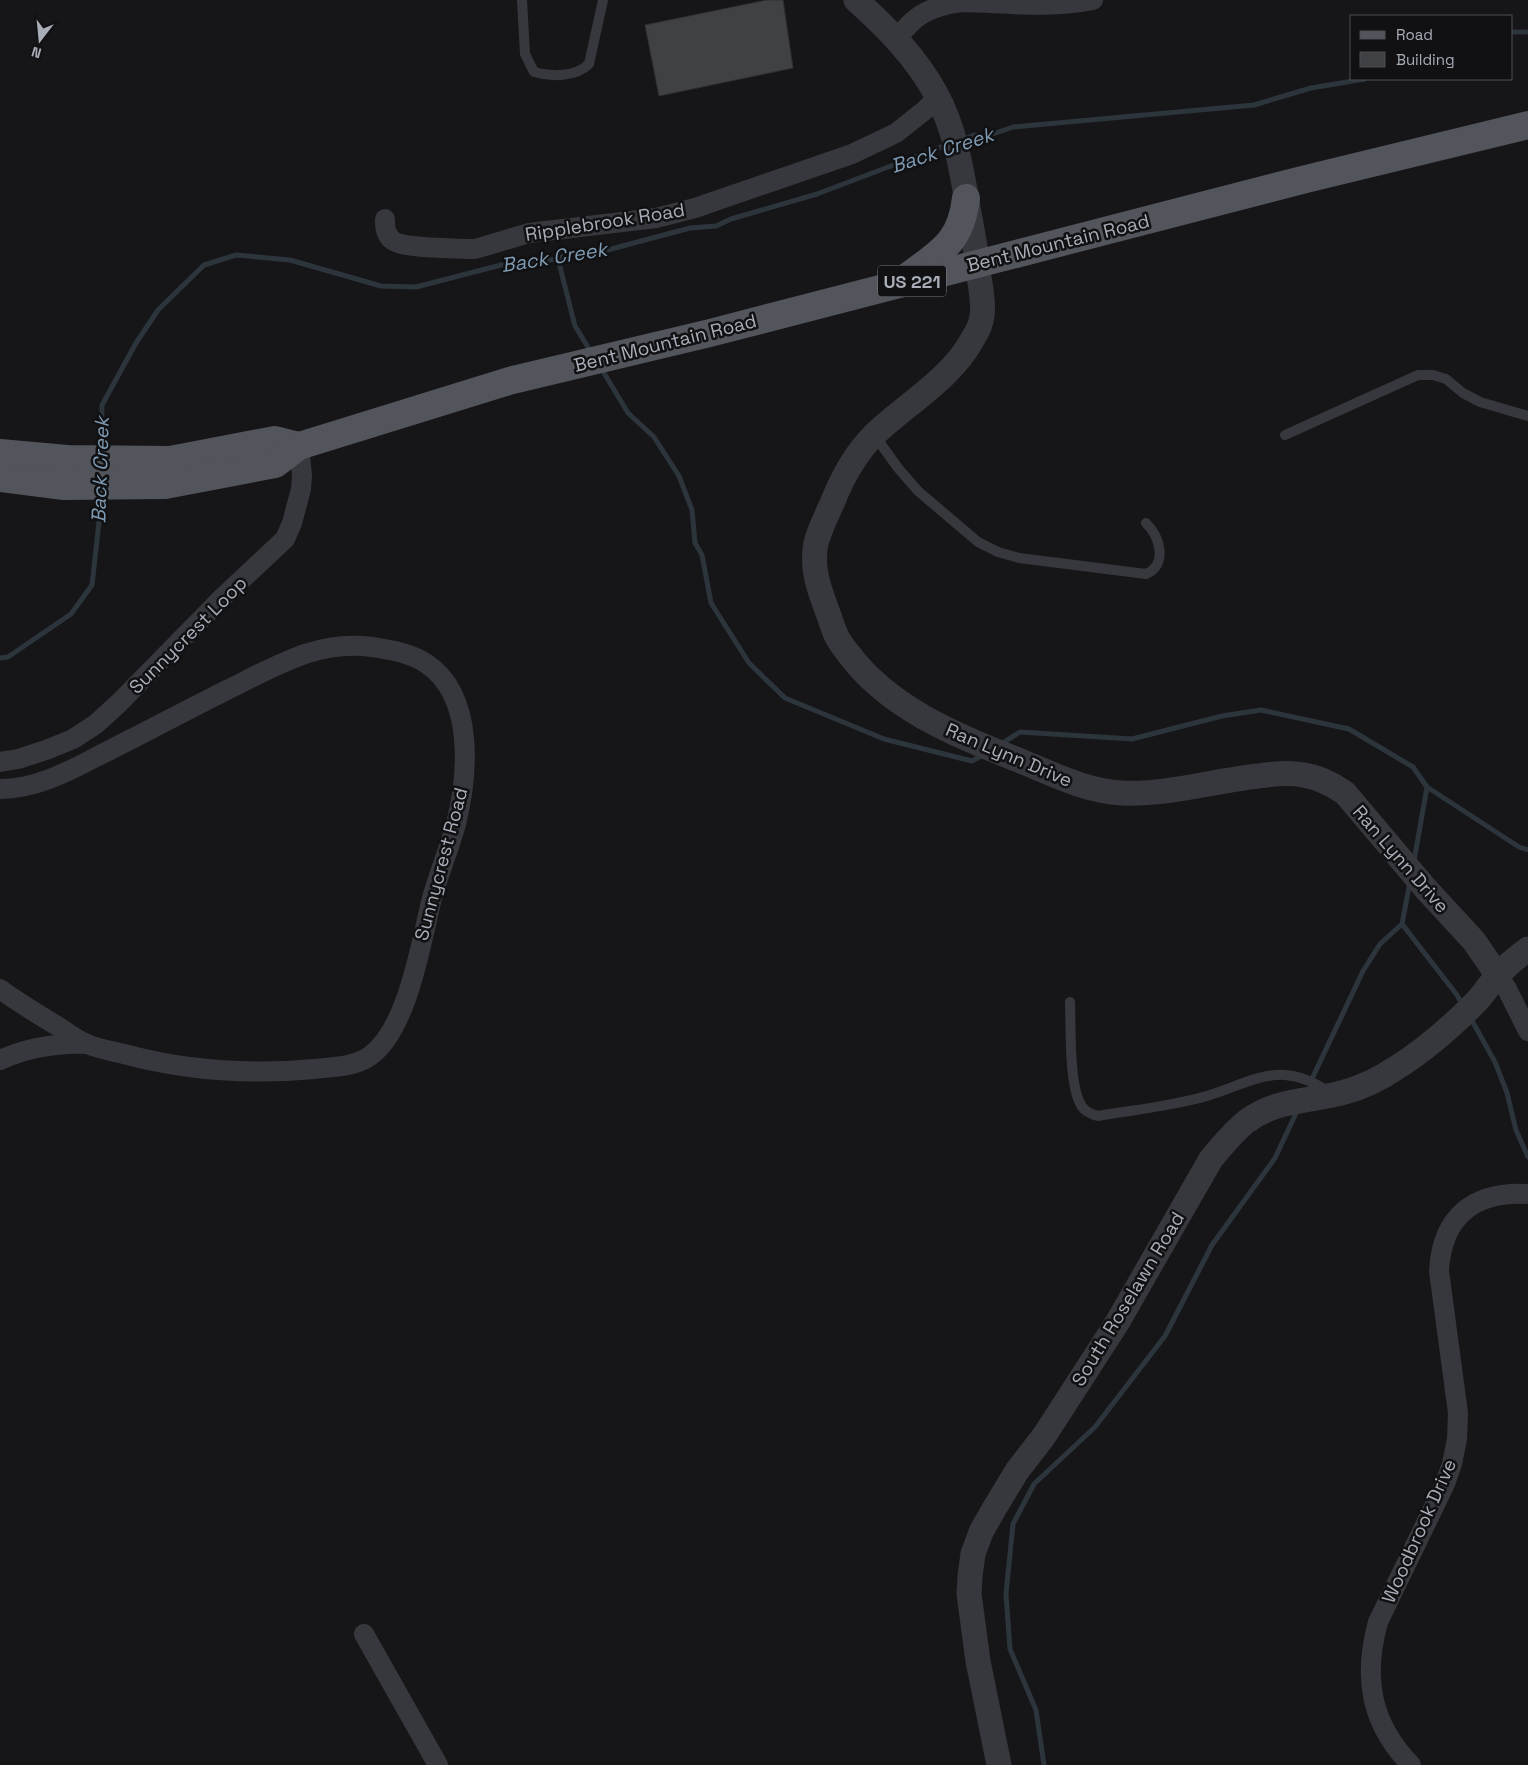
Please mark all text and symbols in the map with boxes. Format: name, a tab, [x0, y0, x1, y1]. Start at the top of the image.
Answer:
north arrow	[15, 15, 65, 65]
legend	[1350, 15, 1513, 80]
text: Road	[1396, 25, 1433, 44]
text: N	[29, 43, 43, 62]
text: Building	[1396, 50, 1455, 69]
water label: Back Creek	[887, 120, 999, 179]
street label: Ripplebrook Road	[523, 197, 687, 247]
street label: Bent Mountain Road	[964, 208, 1152, 278]
water label: Back Creek	[499, 235, 611, 278]
road number: US 221	[878, 266, 946, 296]
street label: Bent Mountain Road	[571, 308, 759, 378]
water label: Back Creek	[85, 414, 115, 524]
street label: Sunnycrest Loop	[124, 571, 252, 699]
street label: Ran Lynn Drive	[942, 717, 1076, 793]
street label: Sunnycrest Road	[409, 785, 473, 943]
street label: Ran Lynn Drive	[1347, 800, 1455, 918]
street label: South Roselawn Road	[1066, 1207, 1190, 1391]
street label: Woodbrook Drive	[1376, 1455, 1462, 1607]

